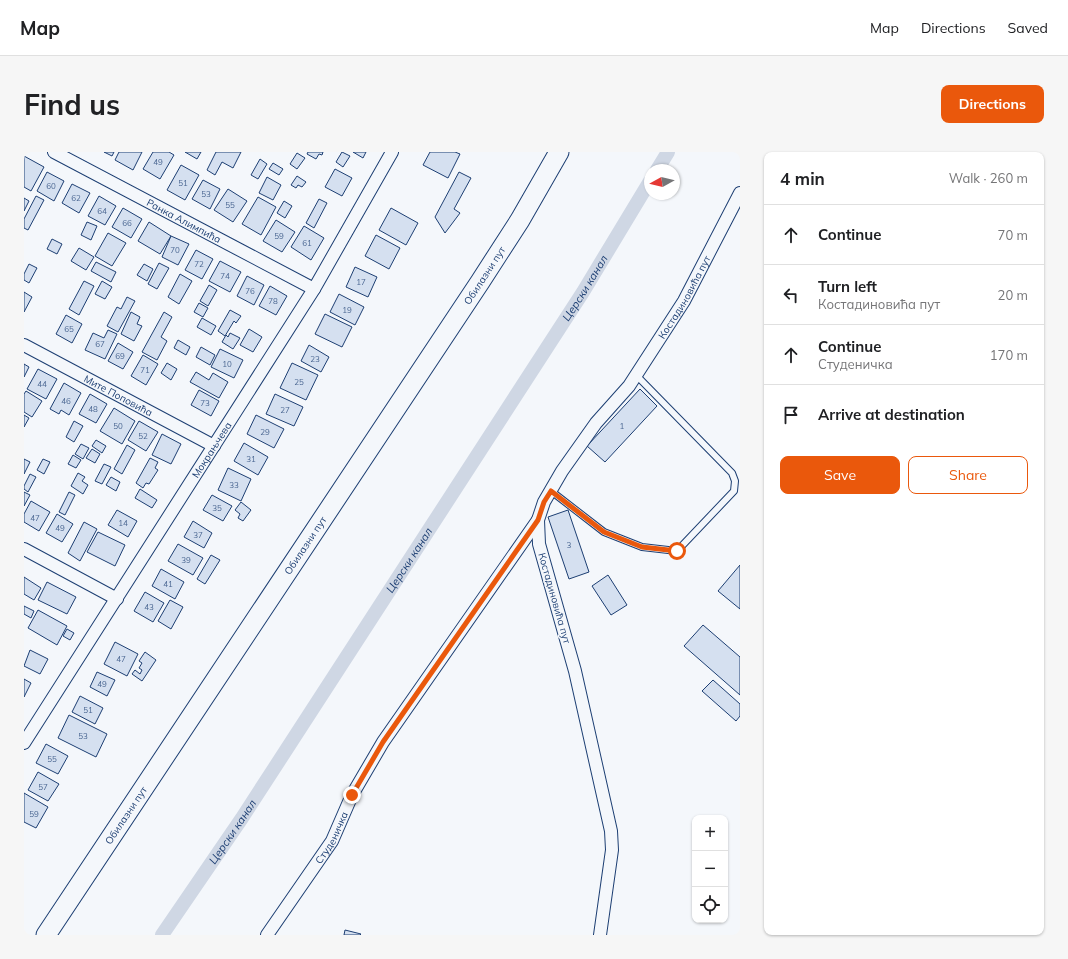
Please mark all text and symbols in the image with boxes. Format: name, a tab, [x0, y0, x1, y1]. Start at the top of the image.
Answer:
text: Map	[20, 16, 60, 40]
text: Map	[870, 19, 899, 37]
text: Directions	[921, 19, 986, 37]
text: Saved	[1008, 19, 1048, 37]
button: Directions	[941, 85, 1044, 123]
text: Find us	[24, 87, 120, 122]
house number: 49	[153, 157, 163, 167]
north arrow	[644, 164, 680, 200]
text: 4 min	[780, 168, 825, 189]
text: Walk · 260 m	[949, 170, 1028, 186]
house number: 51	[178, 178, 188, 188]
house number: 60	[46, 181, 56, 191]
house number: 53	[201, 189, 211, 199]
house number: 62	[71, 193, 81, 203]
street label: Ранка Алимпића	[144, 196, 223, 246]
house number: 55	[225, 200, 235, 210]
house number: 64	[97, 206, 107, 216]
house number: 66	[122, 218, 132, 228]
icon: ahead	[780, 224, 802, 246]
text: Continue	[818, 225, 881, 244]
text: 70 m	[998, 227, 1028, 243]
house number: 59	[274, 231, 284, 241]
house number: 61	[302, 238, 312, 248]
street label: Обилазни пут	[461, 244, 509, 307]
house number: 70	[170, 245, 180, 255]
water label: Церски канал	[559, 252, 611, 324]
street label: Костадиновића пут	[655, 253, 714, 341]
house number: 72	[194, 259, 204, 269]
house number: 74	[220, 271, 230, 281]
house number: 17	[356, 277, 366, 287]
text: Turn left	[818, 277, 877, 296]
icon: left	[780, 284, 802, 306]
house number: 76	[245, 286, 255, 296]
text: 20 m	[998, 287, 1028, 303]
house number: 78	[268, 296, 278, 306]
text: Костадиновића пут	[818, 296, 940, 312]
house number: 19	[342, 305, 352, 315]
house number: 65	[64, 324, 74, 334]
text: Continue	[818, 337, 881, 356]
house number: 67	[95, 339, 105, 349]
icon: ahead	[780, 344, 802, 366]
text: 170 m	[990, 347, 1028, 363]
house number: 69	[115, 351, 125, 361]
house number: 23	[310, 354, 320, 364]
text: Студеничка	[818, 356, 893, 372]
house number: 10	[222, 359, 232, 369]
house number: 71	[140, 365, 150, 375]
street label: Мите Поповића	[82, 372, 155, 419]
house number: 25	[294, 377, 304, 387]
house number: 44	[37, 379, 47, 389]
house number: 46	[61, 396, 71, 406]
house number: 73	[200, 398, 210, 408]
house number: 48	[88, 404, 98, 414]
icon: arrive	[780, 404, 802, 426]
house number: 27	[280, 405, 290, 415]
text: Arrive at destination	[818, 405, 965, 424]
street label: Мокрањчева	[189, 420, 234, 480]
house number: 50	[113, 421, 123, 431]
house number: 1	[620, 421, 625, 431]
house number: 29	[260, 427, 270, 437]
house number: 52	[138, 431, 148, 441]
house number: 31	[246, 454, 256, 464]
button: Save	[780, 456, 900, 494]
button: Share	[908, 456, 1028, 494]
house number: 33	[229, 480, 239, 490]
house number: 35	[212, 503, 222, 513]
house number: 47	[30, 513, 40, 523]
street label: Обилазни пут	[281, 514, 330, 577]
house number: 14	[118, 518, 128, 528]
house number: 49	[55, 523, 65, 533]
water label: Церски канал	[383, 524, 436, 595]
house number: 37	[193, 530, 203, 540]
house number: 3	[567, 540, 572, 550]
route start	[668, 542, 686, 560]
street label: Костадиновића пут	[535, 551, 574, 646]
house number: 39	[181, 555, 191, 565]
house number: 41	[163, 579, 173, 589]
house number: 43	[144, 602, 154, 612]
house number: 47	[116, 654, 126, 664]
house number: 49	[97, 679, 107, 689]
house number: 51	[83, 705, 93, 715]
house number: 53	[78, 731, 88, 741]
house number: 55	[47, 754, 57, 764]
house number: 57	[38, 782, 48, 792]
street label: Обилазни пут	[102, 783, 150, 847]
route end	[343, 786, 361, 804]
water label: Церски канал	[206, 796, 259, 867]
house number: 59	[29, 809, 39, 819]
street label: Студеничка	[312, 810, 351, 866]
map controls	[692, 815, 728, 923]
button: +	[692, 815, 728, 851]
button: −	[692, 851, 728, 887]
button: locate	[692, 887, 728, 923]

